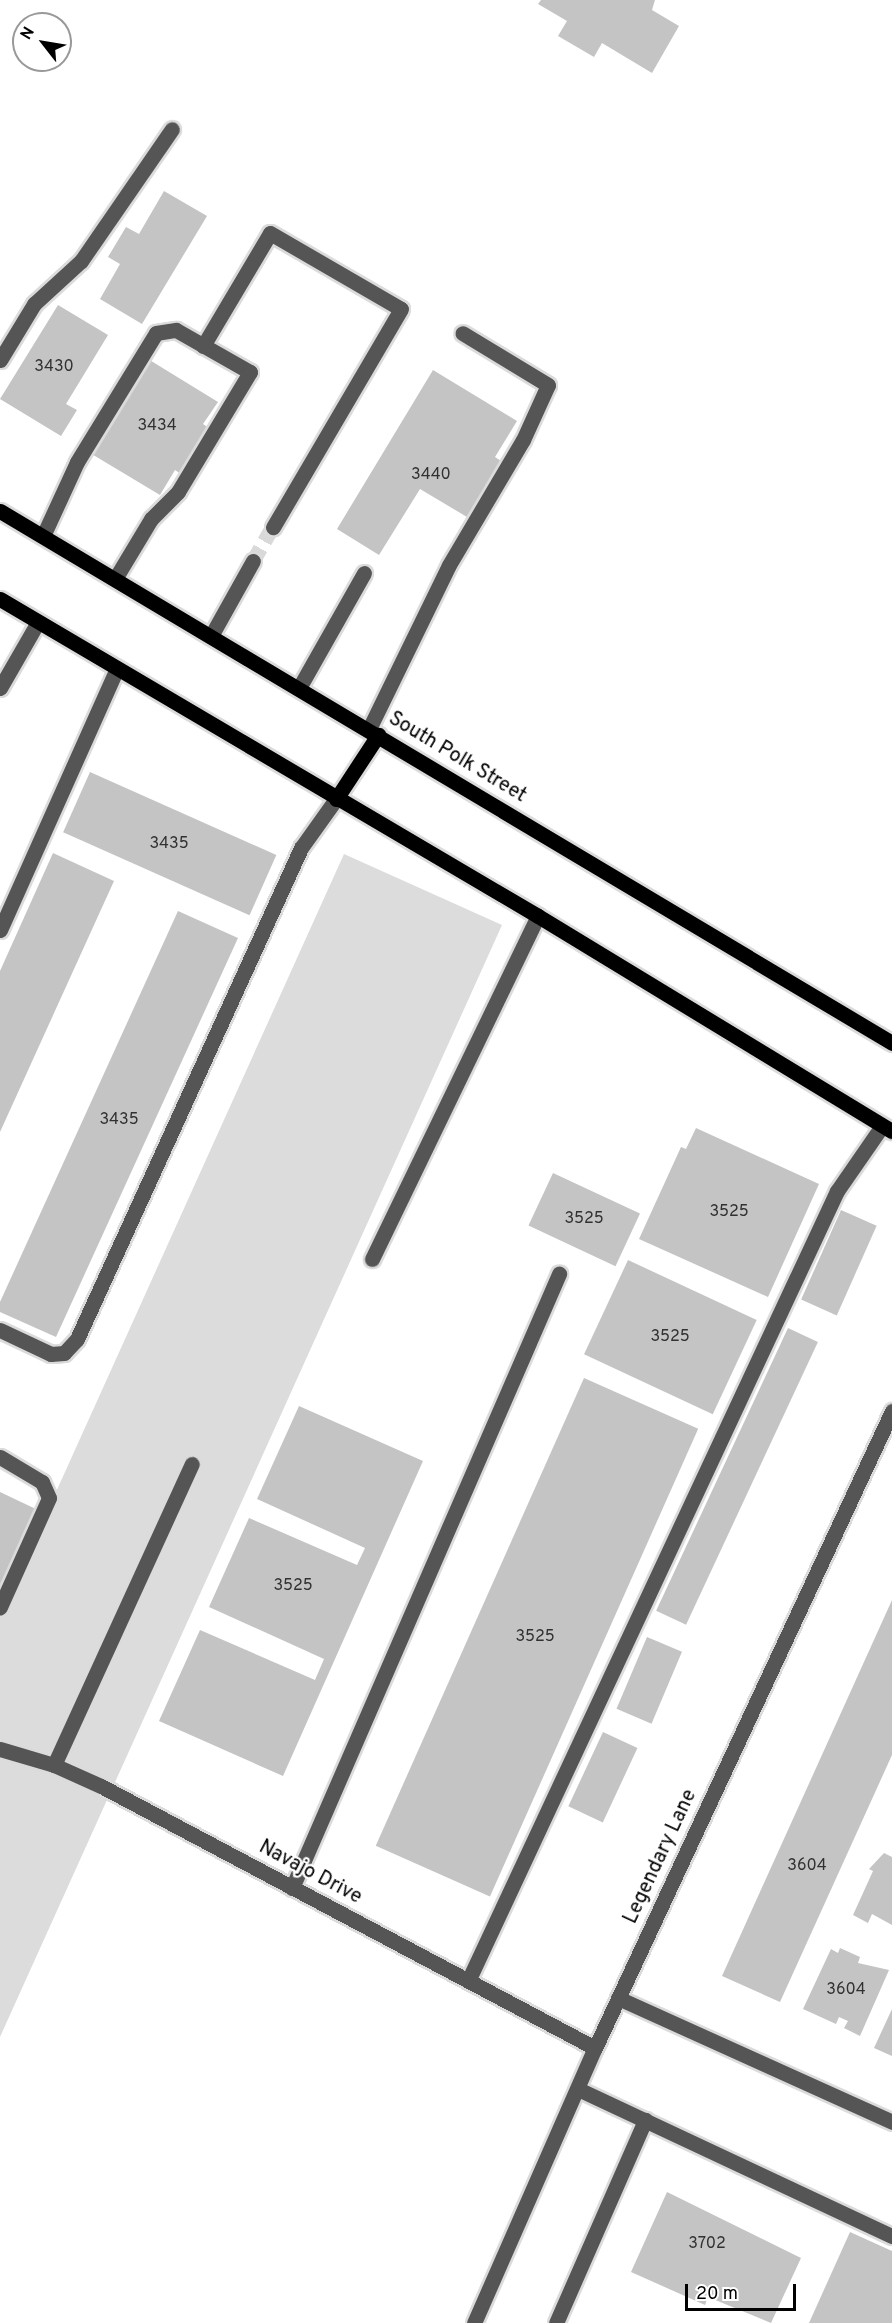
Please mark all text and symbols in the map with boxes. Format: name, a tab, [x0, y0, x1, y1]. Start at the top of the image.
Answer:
north arrow	[12, 12, 72, 72]
text: N	[17, 24, 40, 44]
house number: 3430	[34, 357, 74, 377]
house number: 3434	[137, 416, 177, 436]
house number: 3440	[411, 465, 451, 485]
street label: South Polk Street	[384, 707, 530, 809]
house number: 3435	[149, 834, 189, 854]
house number: 3435	[99, 1110, 139, 1130]
house number: 3525	[709, 1202, 749, 1222]
house number: 3525	[564, 1209, 604, 1229]
house number: 3525	[650, 1327, 690, 1347]
house number: 3525	[273, 1576, 313, 1596]
house number: 3525	[515, 1627, 555, 1647]
street label: Legendary Lane	[619, 1786, 703, 1928]
street label: Navajo Drive	[254, 1836, 366, 1910]
house number: 3604	[787, 1856, 827, 1876]
house number: 3604	[826, 1980, 866, 2000]
house number: 3702	[688, 2234, 726, 2254]
scale bar	[688, 2272, 799, 2310]
text: 20 m	[696, 2283, 738, 2306]

